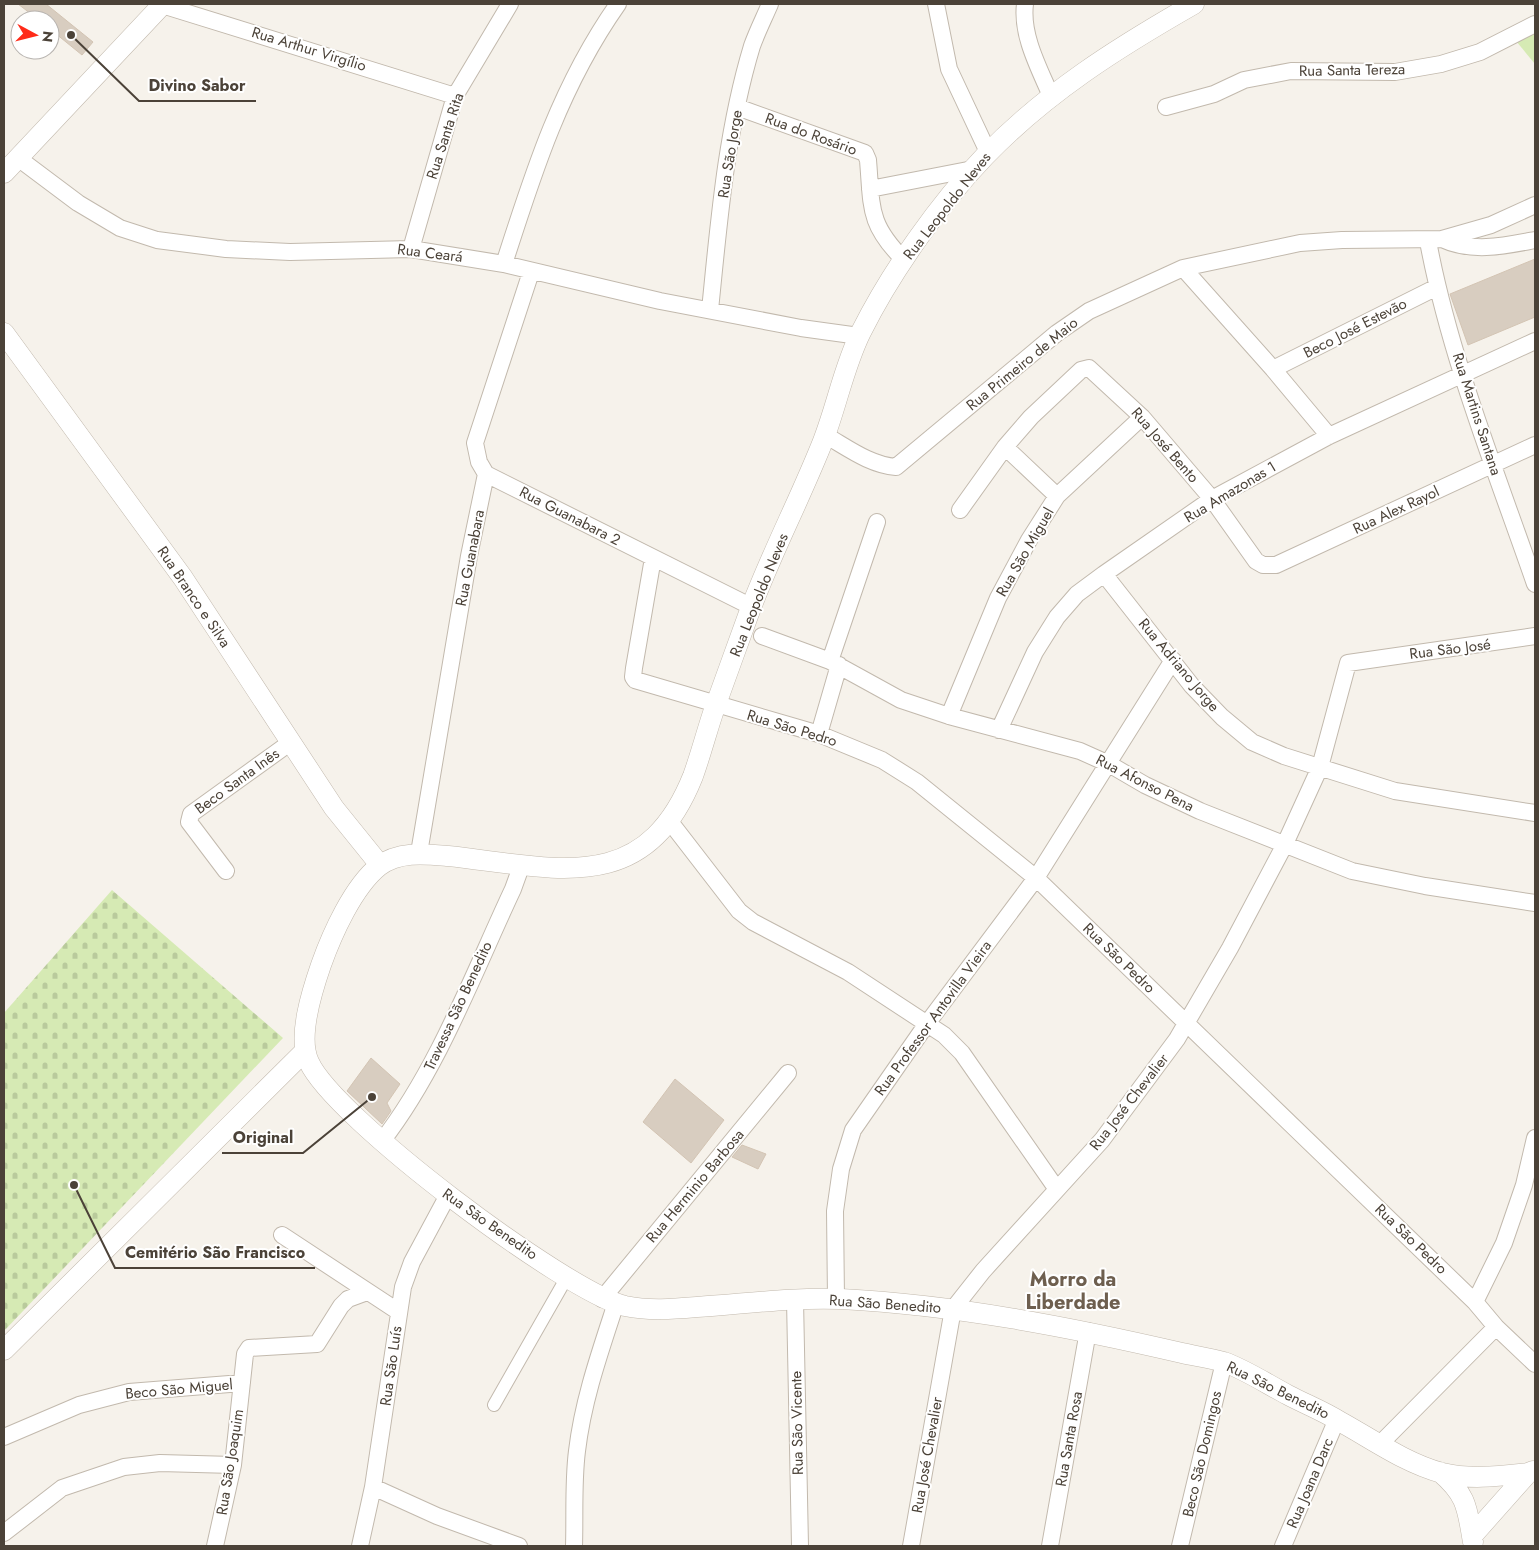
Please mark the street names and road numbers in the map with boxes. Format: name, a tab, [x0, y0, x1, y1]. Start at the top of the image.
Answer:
street label: Rua Arthur Virgílio	[249, 21, 369, 77]
street label: Rua Santa Tereza	[1299, 58, 1405, 82]
street label: Rua Santa Rita	[421, 90, 469, 182]
street label: Rua do Rosário	[762, 107, 860, 161]
street label: Rua São Jorge	[712, 108, 748, 200]
street label: Rua Leopoldo Neves	[898, 147, 996, 265]
street label: Rua Ceará	[396, 238, 464, 268]
street label: Beco José Estevão	[1299, 292, 1411, 364]
street label: Rua Primeiro de Maio	[961, 312, 1083, 416]
street label: Rua Martins Santana	[1447, 350, 1507, 478]
street label: Rua José Bento	[1126, 402, 1204, 488]
street label: Rua Amazonas 1	[1180, 456, 1280, 528]
street label: Rua Alex Rayol	[1349, 480, 1443, 540]
street label: Rua Guanabara 2	[516, 481, 624, 551]
street label: Rua São Miguel	[991, 503, 1059, 601]
street label: Rua Guanabara	[450, 508, 490, 608]
street label: Rua Leopoldo Neves	[724, 530, 794, 660]
street label: Rua Branco e Silva	[152, 542, 236, 652]
street label: Rua Adriano Jorge	[1133, 613, 1225, 717]
street label: Rua São José	[1408, 633, 1492, 665]
street label: Rua São Pedro	[744, 704, 840, 752]
street label: Beco Santa Inês	[190, 743, 284, 819]
street label: Rua Afonso Pena	[1092, 749, 1198, 817]
street label: Rua São Pedro	[1078, 918, 1160, 998]
street label: Rua Professor Antovilla Vieira	[869, 936, 997, 1100]
street label: Travessa São Benedito	[418, 938, 498, 1074]
street label: Rua José Chevalier	[1084, 1048, 1174, 1155]
street label: Rua Herminio Barbosa	[641, 1124, 749, 1248]
street label: Rua São Benedito	[438, 1183, 542, 1265]
street label: Rua São Pedro	[1370, 1199, 1452, 1279]
street label: Rua São Benedito	[828, 1289, 942, 1319]
street label: Rua São Luís	[375, 1325, 407, 1407]
street label: Rua São Benedito	[1223, 1356, 1333, 1424]
street label: Rua São Vicente	[785, 1371, 809, 1475]
street label: Beco São Miguel	[124, 1373, 234, 1405]
street label: Beco São Domingos	[1177, 1389, 1227, 1519]
street label: Rua Santa Rosa	[1050, 1390, 1088, 1488]
street label: Rua José Chevalier	[906, 1394, 948, 1515]
street label: Rua São Joaquim	[211, 1407, 249, 1517]
street label: Rua Joana Darc	[1281, 1434, 1339, 1532]

